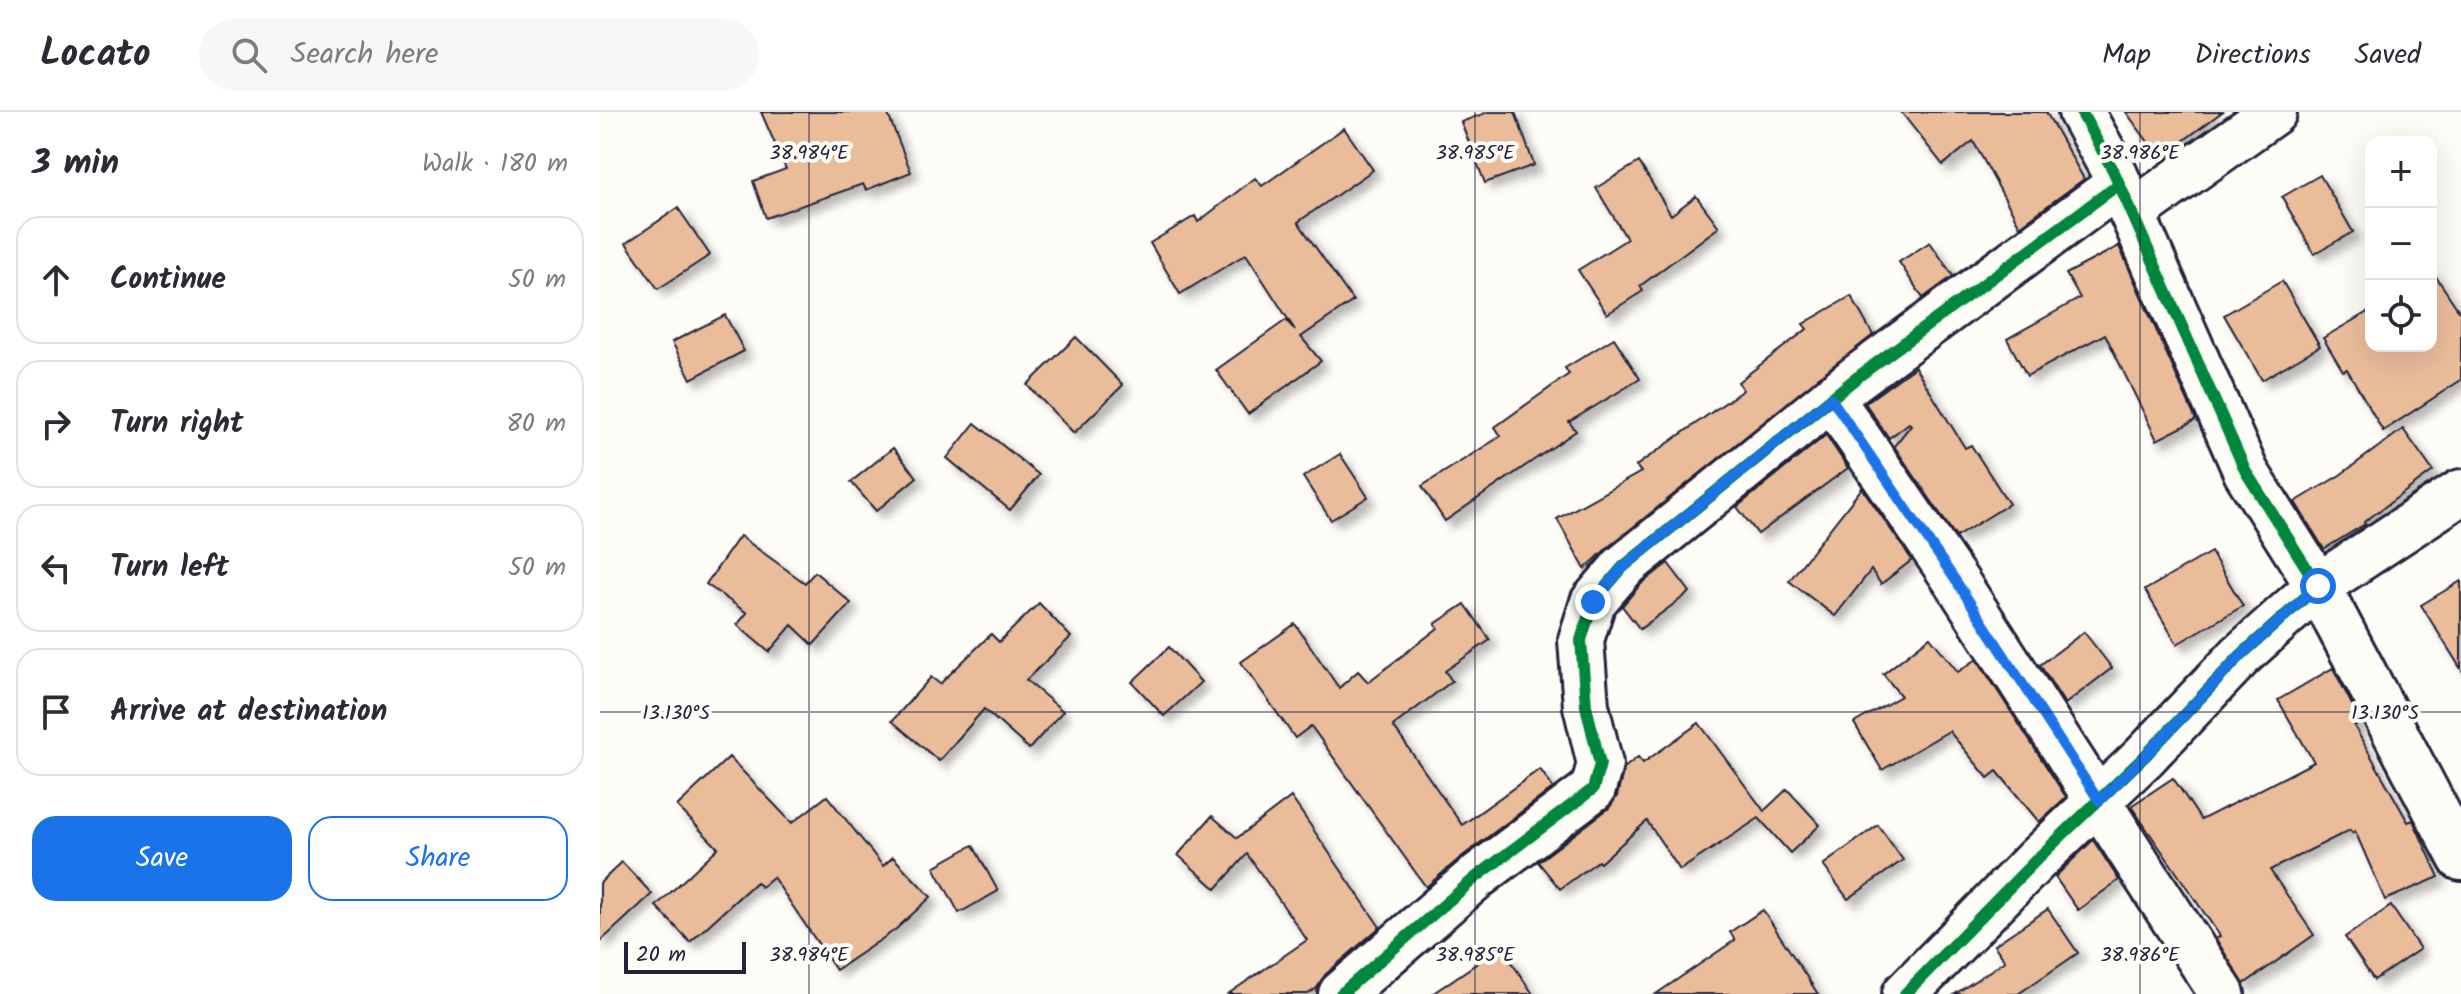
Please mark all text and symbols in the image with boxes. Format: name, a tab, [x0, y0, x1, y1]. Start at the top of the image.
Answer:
search box	[199, 19, 759, 91]
text: Locato	[40, 25, 151, 85]
text: Search here	[291, 31, 438, 79]
icon: search	[227, 33, 271, 77]
text: Map	[2102, 33, 2151, 78]
text: Directions	[2195, 33, 2311, 78]
text: Saved	[2355, 33, 2421, 78]
map controls	[2365, 136, 2437, 352]
button: +	[2365, 136, 2437, 208]
text: 3 min	[32, 137, 119, 191]
text: 38.984°E	[769, 138, 850, 170]
text: 38.985°E	[1435, 138, 1516, 170]
text: 38.986°E	[2100, 138, 2181, 170]
text: Walk · 180 m	[422, 143, 568, 185]
button: −	[2365, 208, 2437, 280]
text: Continue	[110, 256, 226, 304]
icon: ahead	[34, 258, 78, 302]
text: 50 m	[508, 259, 566, 301]
button: locate	[2365, 280, 2437, 352]
text: Turn right	[110, 400, 243, 448]
icon: right	[34, 402, 78, 446]
text: 80 m	[506, 403, 566, 445]
text: Turn left	[110, 544, 229, 592]
icon: left	[34, 546, 78, 590]
text: 50 m	[508, 547, 566, 589]
route start	[2300, 568, 2336, 604]
route end	[1575, 584, 1611, 620]
text: Arrive at destination	[110, 688, 387, 736]
icon: arrive	[34, 690, 78, 734]
text: 13.130°S	[642, 698, 710, 730]
text: 13.130°S	[2351, 698, 2419, 730]
button: Save	[32, 816, 292, 901]
button: Share	[308, 816, 568, 901]
scale bar	[624, 938, 746, 974]
text: 20 m	[636, 938, 686, 973]
text: 38.984°E	[769, 940, 850, 972]
text: 38.985°E	[1435, 940, 1516, 972]
text: 38.986°E	[2100, 940, 2181, 972]

